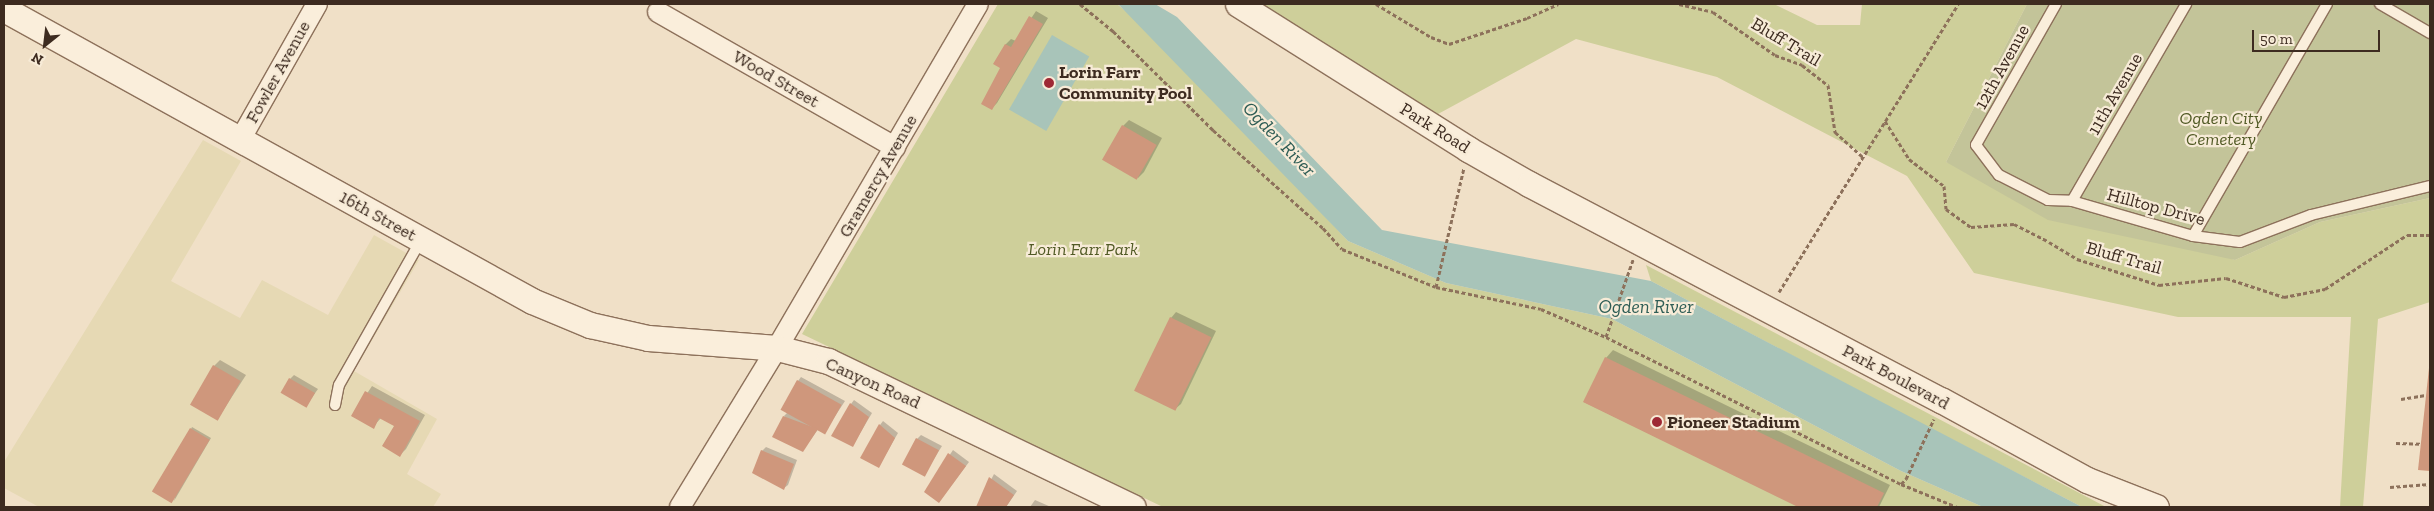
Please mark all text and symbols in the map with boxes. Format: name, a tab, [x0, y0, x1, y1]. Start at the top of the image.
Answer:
street label: Bluff Trail	[1747, 13, 1825, 71]
street label: Fowler Avenue	[241, 17, 315, 127]
north arrow	[20, 20, 70, 70]
scale bar	[2254, 20, 2382, 52]
street label: 12th Avenue	[1970, 21, 2034, 113]
text: 50 m	[2260, 30, 2293, 48]
street label: Wood Street	[729, 46, 823, 112]
text: N	[29, 49, 46, 69]
street label: 11th Avenue	[2083, 49, 2147, 139]
place label: Lorin Farr Community Pool	[1059, 62, 1192, 104]
marker: Lorin Farr Community Pool	[1043, 77, 1055, 89]
water label: Ogden River	[1238, 97, 1320, 181]
street label: Park Road	[1396, 98, 1474, 158]
park label: Ogden City Cemetery	[2180, 108, 2262, 150]
street label: Gramercy Avenue	[834, 110, 922, 242]
street label: Hilltop Drive	[2105, 184, 2207, 230]
street label: 16th Street	[336, 186, 420, 246]
street label: Bluff Trail	[2084, 237, 2164, 279]
park label: Lorin Farr Park	[1028, 238, 1138, 260]
water label: Ogden River	[1598, 296, 1694, 318]
street label: Park Boulevard	[1839, 340, 1953, 414]
street label: Canyon Road	[822, 352, 924, 414]
place label: Pioneer Stadium	[1667, 411, 1800, 433]
marker: Pioneer Stadium	[1651, 416, 1663, 428]

